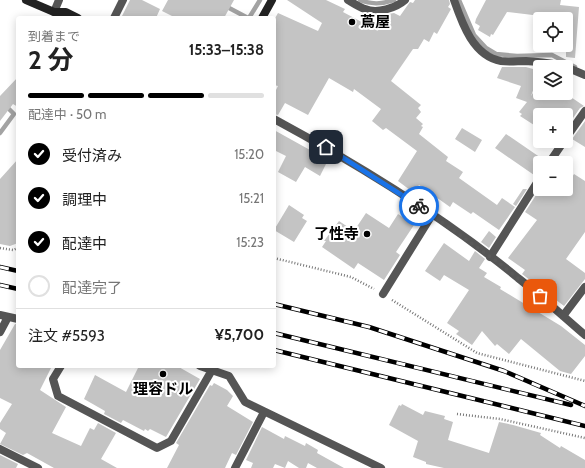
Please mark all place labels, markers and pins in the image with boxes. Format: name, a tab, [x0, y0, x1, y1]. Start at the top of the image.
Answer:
place label: 蔦屋	[360, 13, 390, 31]
marker: 蔦屋	[347, 17, 357, 27]
pin	[309, 130, 343, 164]
place label: 了性寺	[314, 225, 359, 243]
marker: 了性寺	[362, 229, 372, 239]
pin	[523, 279, 557, 313]
marker: 理容ドル	[158, 369, 168, 379]
place label: 理容ドル	[133, 380, 193, 398]

